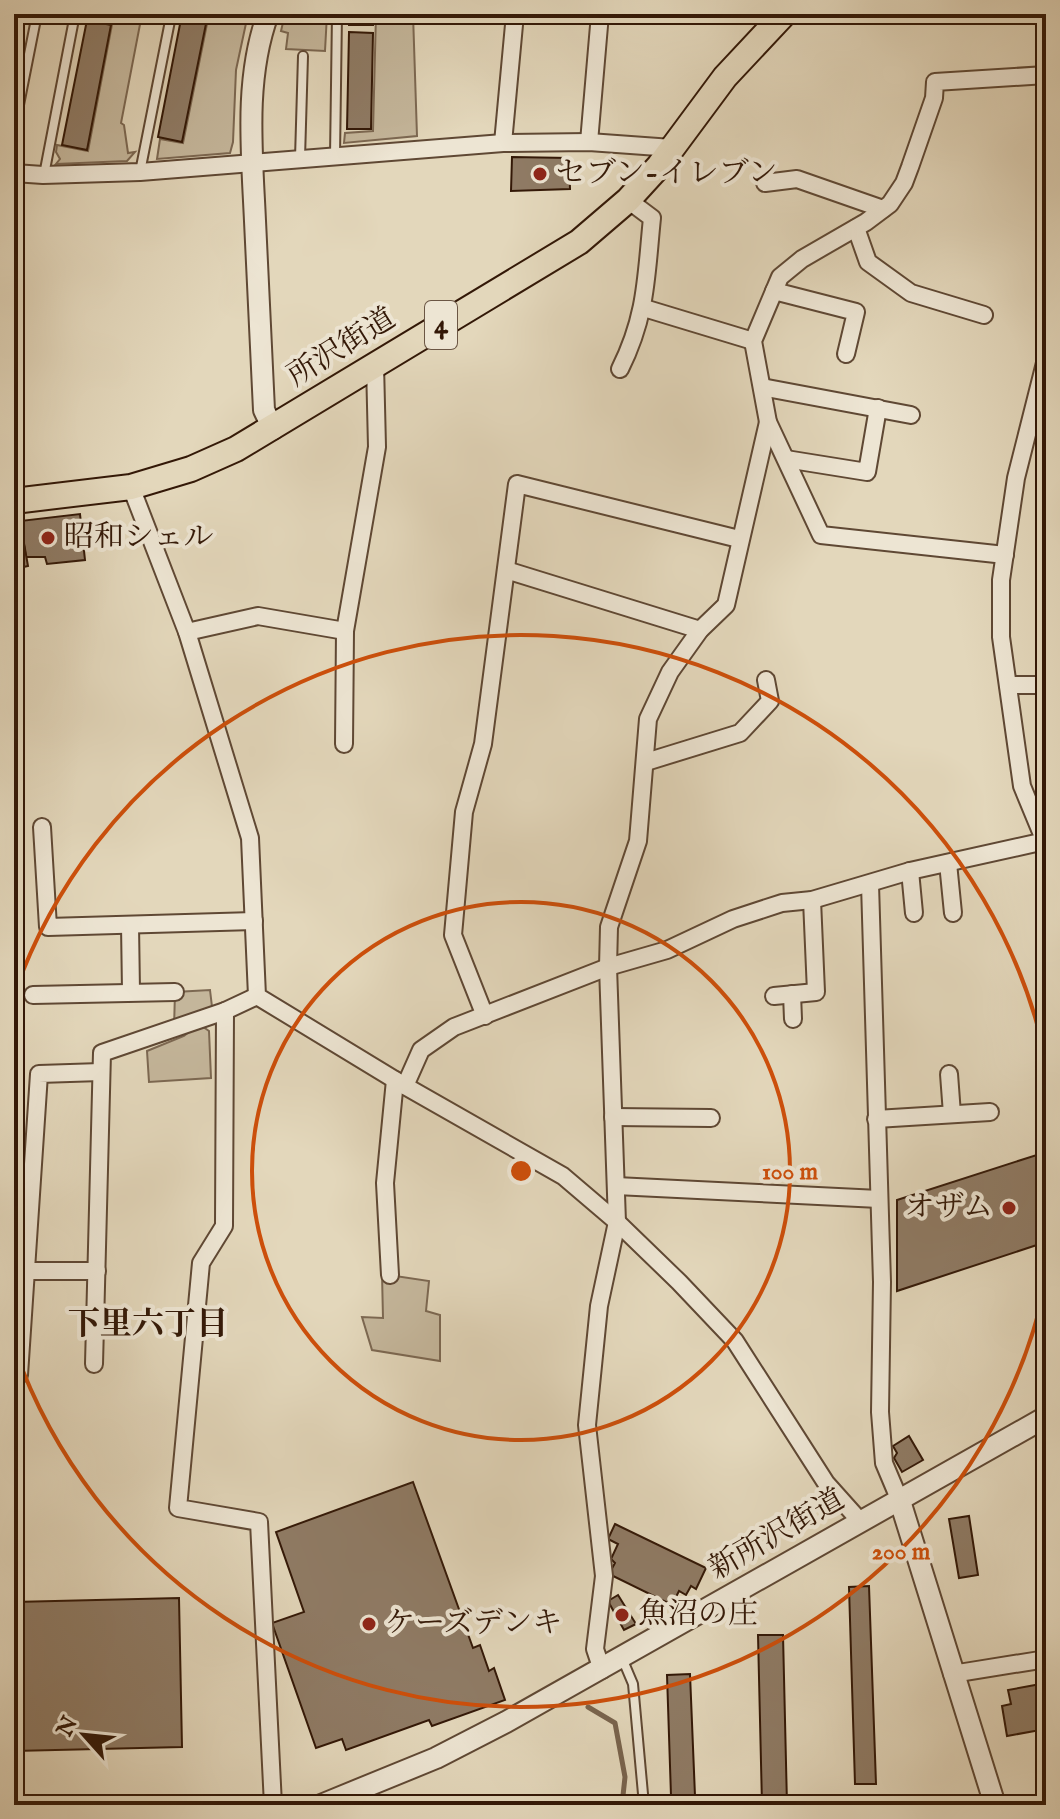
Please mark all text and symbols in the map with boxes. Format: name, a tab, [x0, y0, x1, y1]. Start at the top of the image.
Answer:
place label: セブン-イレブン	[556, 155, 778, 193]
marker: セブン-イレブン	[531, 165, 549, 183]
street label: 所沢街道	[281, 300, 403, 396]
road number: 4	[425, 301, 457, 349]
place label: 昭和シェル	[64, 519, 213, 557]
marker: 昭和シェル	[39, 529, 57, 547]
centre of rings	[507, 1157, 535, 1185]
text: 100 m	[762, 1157, 819, 1188]
place label: オザム	[905, 1189, 993, 1227]
marker: オザム	[1000, 1199, 1018, 1217]
district label: 下里六丁目	[68, 1305, 228, 1346]
street label: 新所沢街道	[703, 1481, 851, 1589]
text: 200 m	[872, 1537, 931, 1568]
place label: 魚沼の庄	[638, 1596, 758, 1634]
place label: ケーズデンキ	[385, 1605, 562, 1643]
marker: 魚沼の庄	[613, 1606, 631, 1624]
marker: ケーズデンキ	[360, 1615, 378, 1633]
north arrow	[44, 1695, 124, 1775]
text: N	[51, 1712, 85, 1743]

